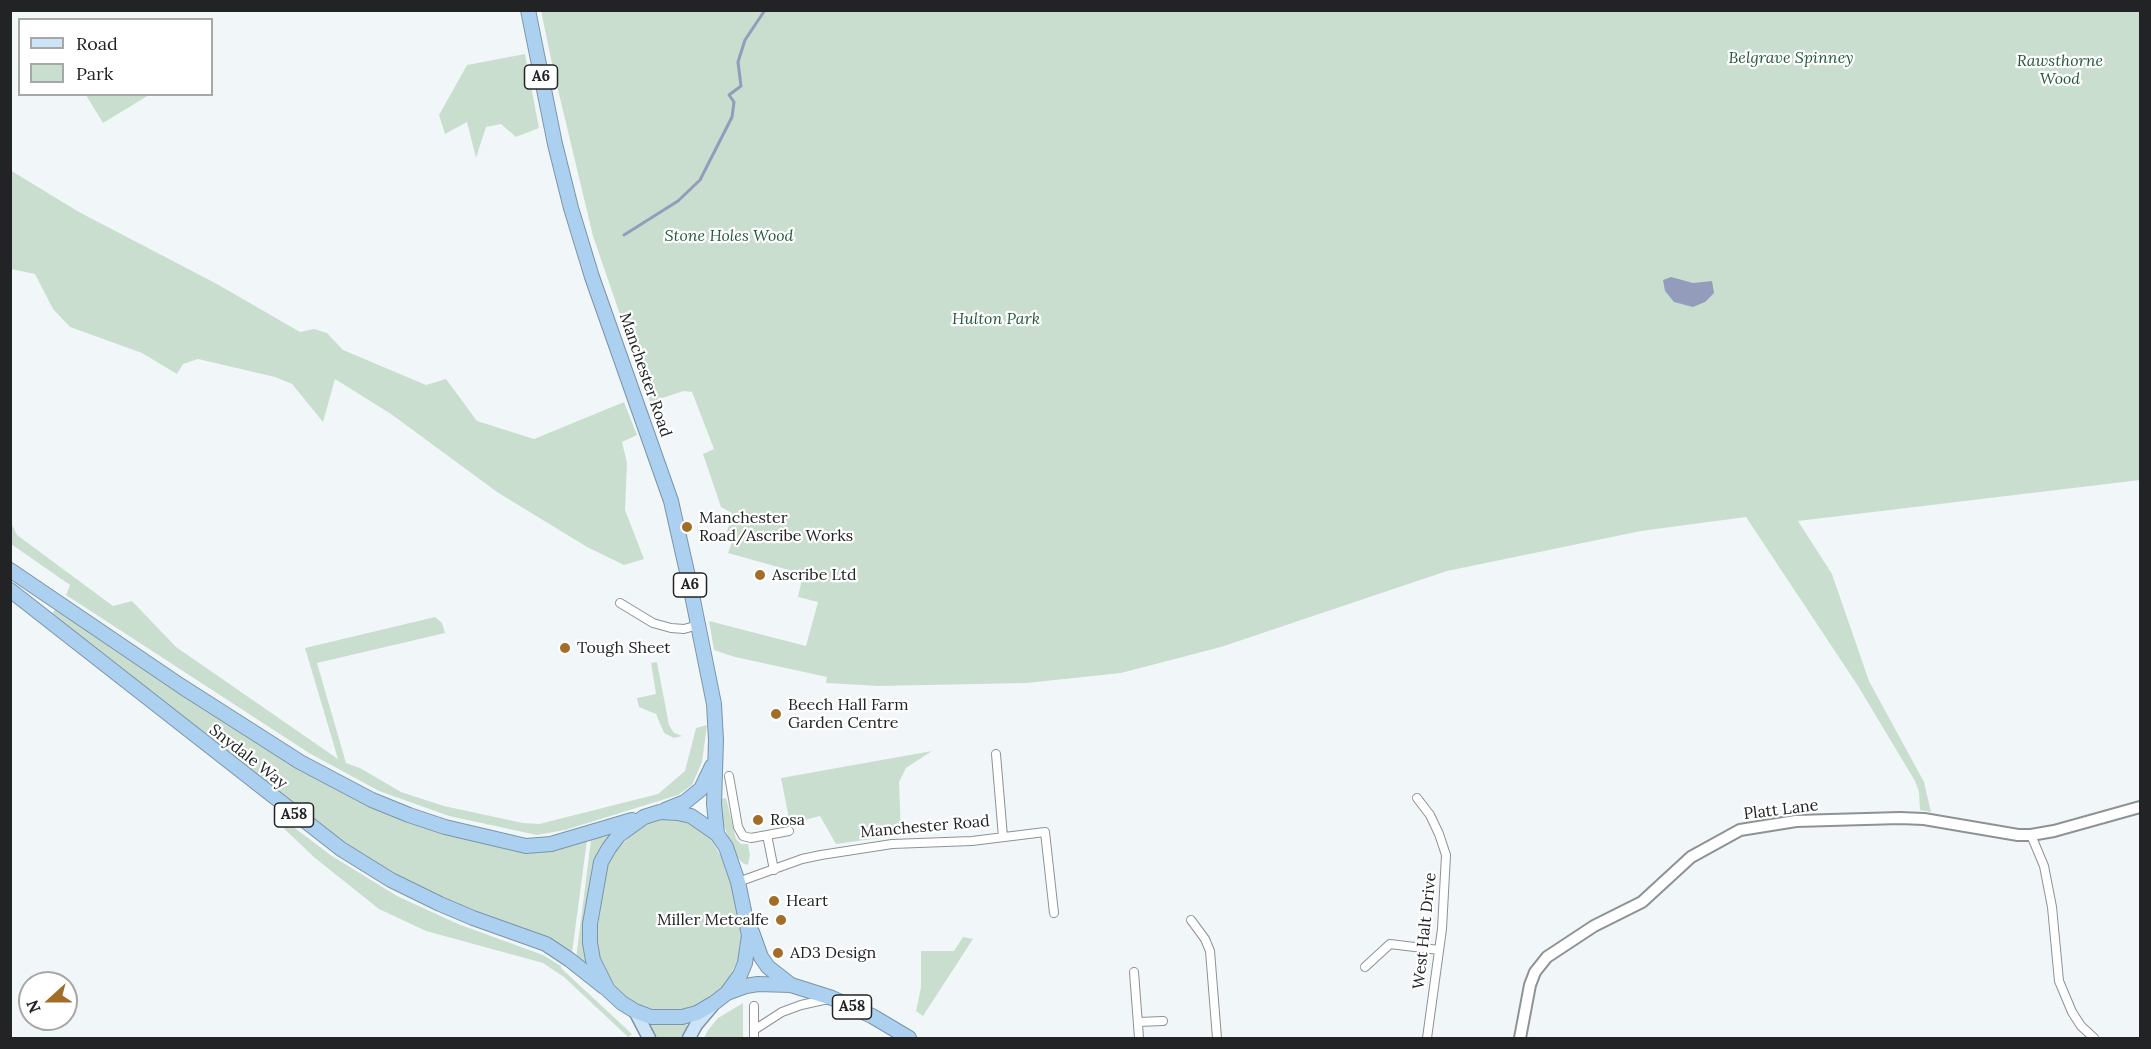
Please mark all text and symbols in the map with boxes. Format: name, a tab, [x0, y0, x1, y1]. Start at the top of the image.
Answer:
legend	[18, 18, 213, 96]
text: Road	[76, 32, 118, 55]
park label: Belgrave Spinney	[1728, 48, 1854, 68]
park label: Rawsthorne Wood	[2017, 51, 2103, 89]
text: Park	[76, 62, 113, 85]
road number: A6	[524, 65, 558, 89]
park label: Stone Holes Wood	[665, 226, 793, 246]
park label: Hulton Park	[952, 309, 1040, 329]
street label: Manchester Road	[615, 310, 675, 440]
place label: Manchester Road/Ascribe Works	[699, 508, 853, 546]
marker: Manchester Road/Ascribe Works	[680, 520, 694, 534]
place label: Ascribe Ltd	[772, 565, 857, 585]
marker: Ascribe Ltd	[753, 568, 767, 582]
road number: A6	[674, 573, 706, 597]
place label: Tough Sheet	[577, 638, 670, 658]
marker: Tough Sheet	[558, 641, 572, 655]
place label: Beech Hall Farm Garden Centre	[788, 695, 909, 733]
marker: Beech Hall Farm Garden Centre	[769, 707, 783, 721]
street label: Snydale Way	[205, 721, 291, 793]
street label: Platt Lane	[1743, 796, 1819, 824]
road number: A58	[274, 803, 314, 827]
place label: Rosa	[770, 810, 805, 830]
street label: Manchester Road	[859, 812, 991, 842]
marker: Rosa	[751, 813, 765, 827]
street label: West Halt Drive	[1409, 872, 1441, 990]
place label: Heart	[786, 891, 828, 911]
marker: Heart	[767, 894, 781, 908]
place label: Miller Metcalfe	[657, 910, 769, 930]
marker: Miller Metcalfe	[774, 913, 788, 927]
place label: AD3 Design	[790, 943, 876, 963]
marker: AD3 Design	[771, 946, 785, 960]
north arrow	[18, 971, 78, 1031]
road number: A58	[832, 995, 872, 1019]
text: N	[22, 997, 45, 1016]

